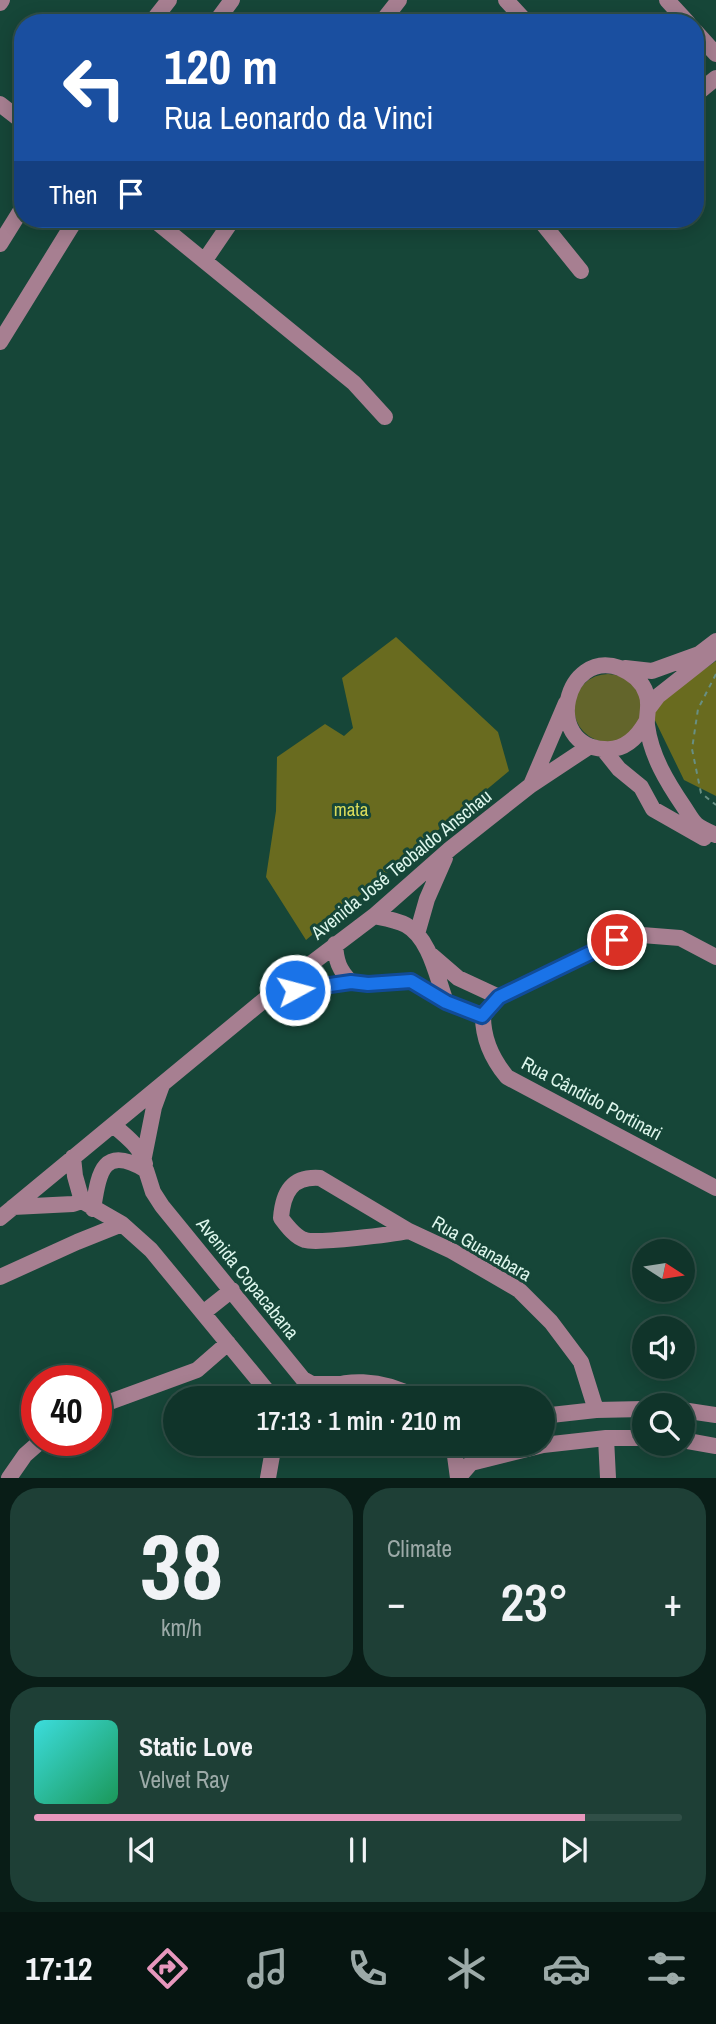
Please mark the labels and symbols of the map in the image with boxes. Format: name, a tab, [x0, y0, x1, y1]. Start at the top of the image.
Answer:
street label: Avenida José Teobaldo Anschau	[304, 783, 497, 946]
park label: mata	[334, 796, 369, 822]
pin	[587, 910, 647, 970]
position arrow	[258, 953, 332, 1027]
street label: Rua Cândido Portinari	[517, 1050, 667, 1146]
street label: Rua Guanabara	[427, 1209, 537, 1287]
street label: Avenida Copacabana	[190, 1211, 305, 1345]
north arrow	[632, 1239, 695, 1302]
speed limit sign: 40	[21, 1365, 112, 1456]

